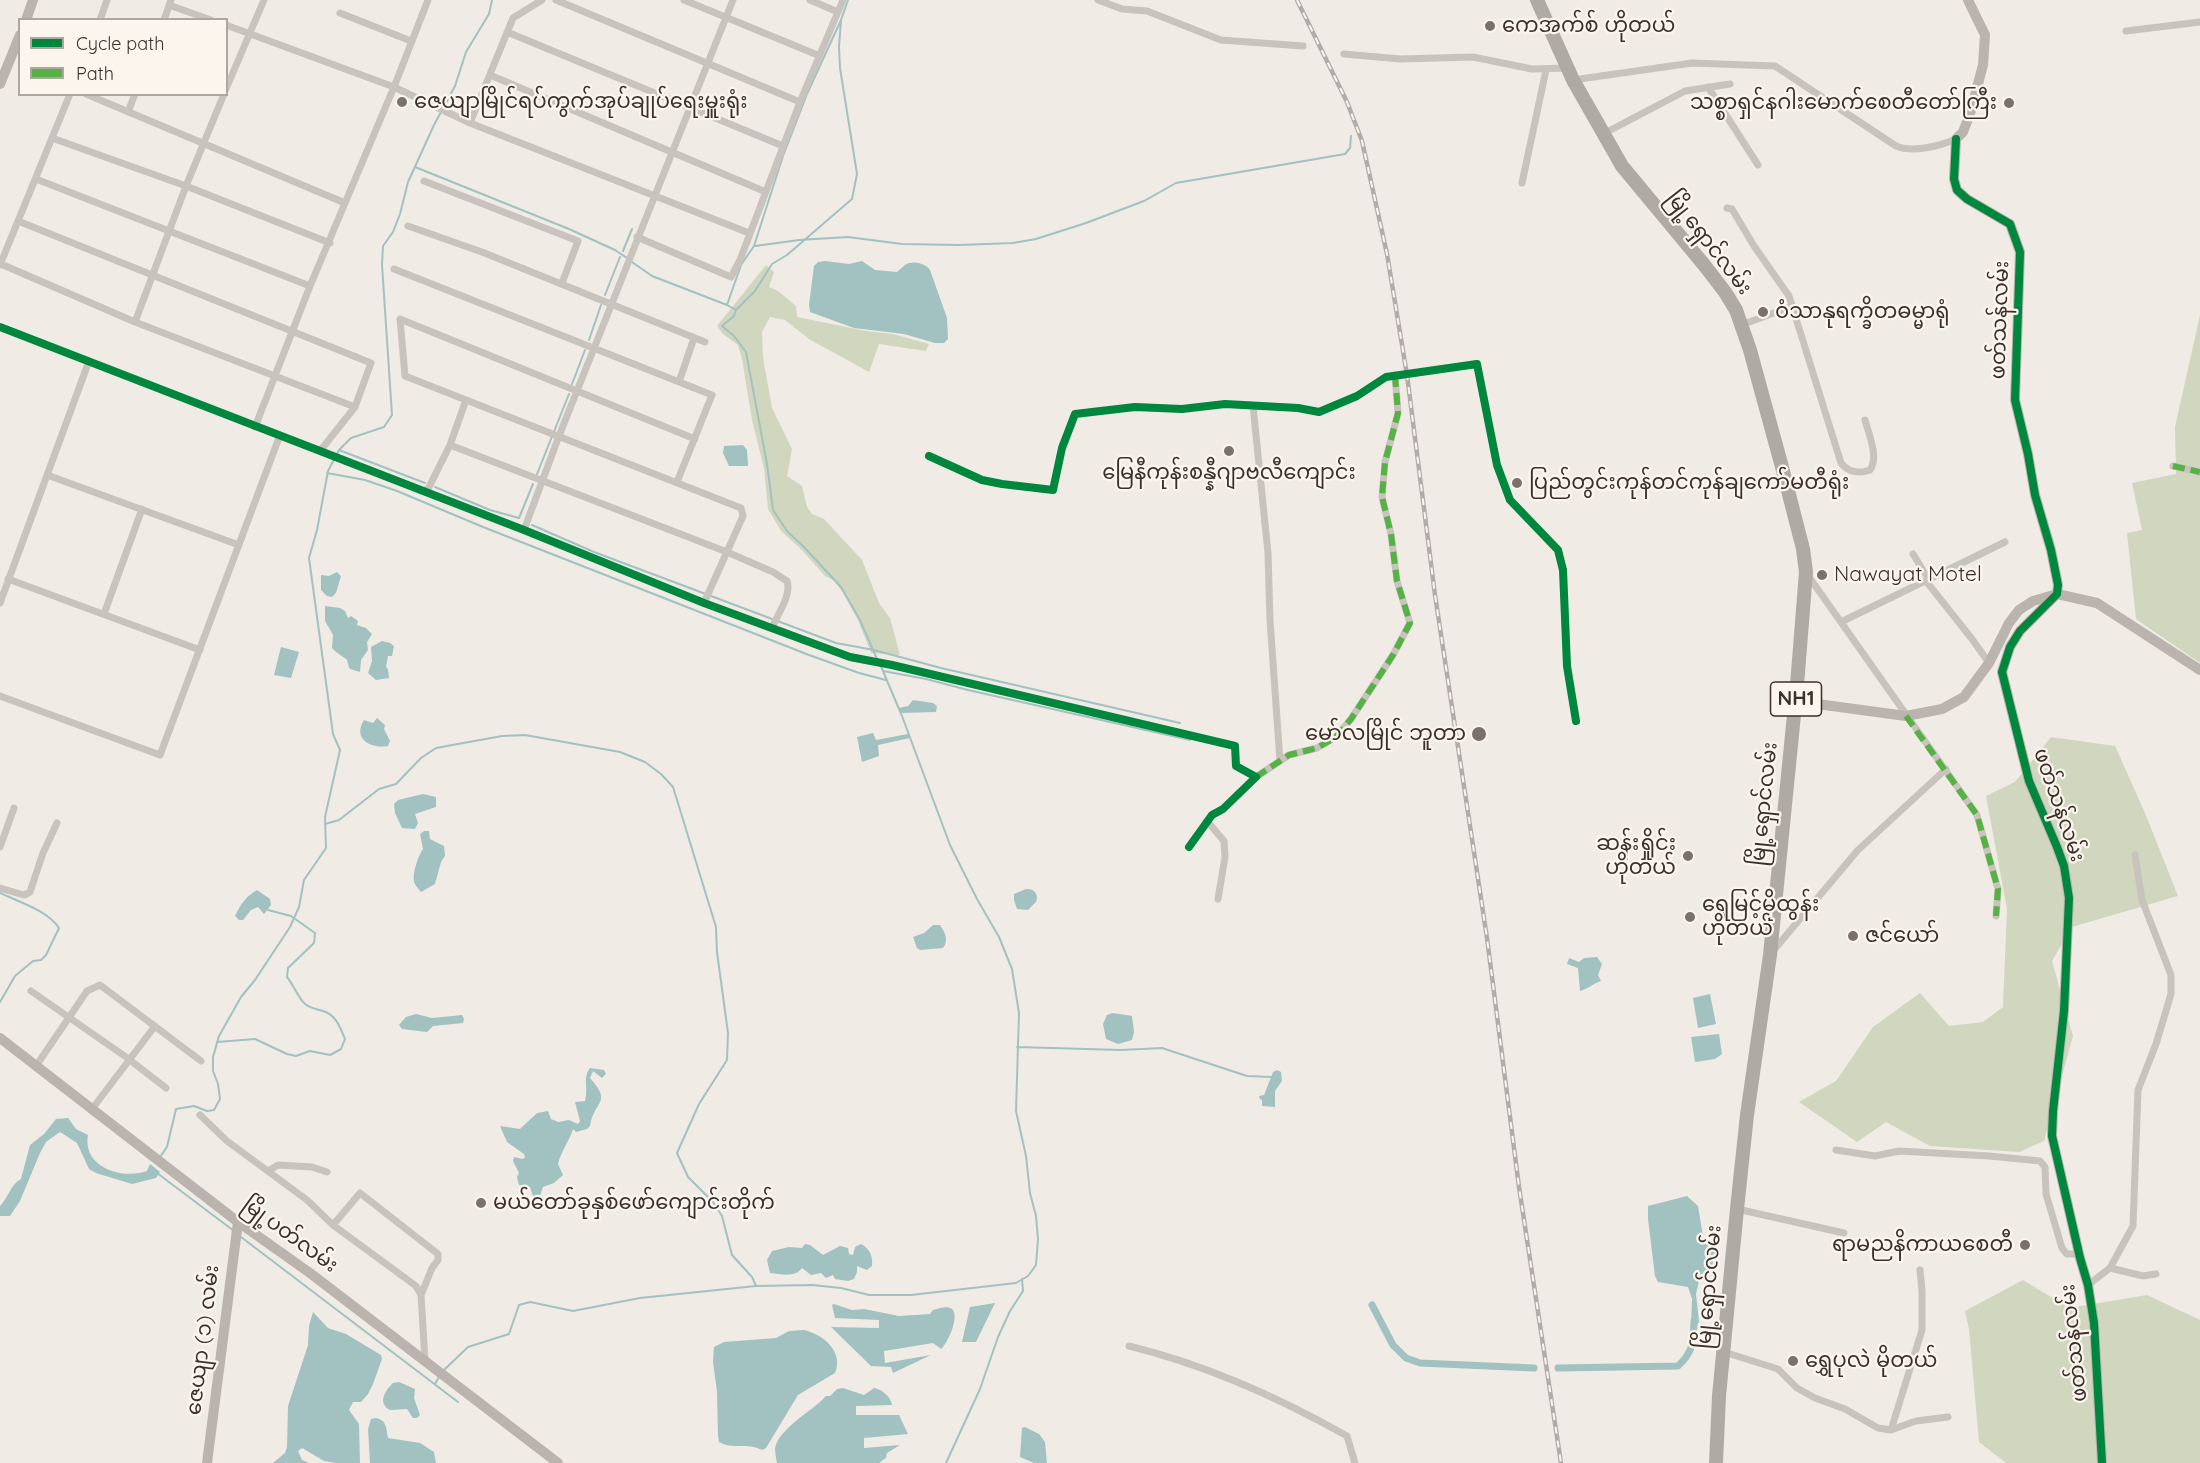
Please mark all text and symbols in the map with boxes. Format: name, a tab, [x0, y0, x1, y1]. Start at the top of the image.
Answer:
place label: ကေအက်စ် ဟိုတယ်	[1502, 13, 1675, 39]
legend	[18, 18, 228, 96]
marker: ကေအက်စ် ဟိုတယ်	[1483, 19, 1497, 33]
text: Cycle path	[76, 32, 164, 55]
text: Path	[76, 62, 114, 85]
place label: ဇေယျာမြိုင်ရပ်ကွက်အုပ်ချုပ်ရေးမှူးရုံး	[414, 89, 748, 115]
place label: သစ္စာရှင်နဂါးမောက်စေတီတော်ကြီး	[1690, 90, 1997, 116]
marker: ဇေယျာမြိုင်ရပ်ကွက်အုပ်ချုပ်ရေးမှူးရုံး	[395, 95, 409, 109]
marker: သစ္စာရှင်နဂါးမောက်စေတီတော်ကြီး	[2002, 96, 2016, 110]
street label: မြို့ရှောင်လမ်း	[1661, 186, 1757, 300]
street label: ဖတ်သန်လမ်း	[1985, 260, 2015, 380]
place label: ဝံသာနုရက္ခိတဓမ္မာရုံ	[1775, 299, 1949, 325]
marker: ဝံသာနုရက္ခိတဓမ္မာရုံ	[1756, 305, 1770, 319]
marker: မြေနီကုန်းစန္နီဂျာဗလီကျောင်း	[1222, 444, 1236, 458]
place label: မြေနီကုန်းစန္နီဂျာဗလီကျောင်း	[1102, 460, 1356, 486]
place label: ပြည်တွင်းကုန်တင်ကုန်ချကော်မတီရုံး	[1529, 470, 1849, 496]
marker: ပြည်တွင်းကုန်တင်ကုန်ချကော်မတီရုံး	[1510, 476, 1524, 490]
place label: Nawayat Motel	[1834, 562, 1982, 588]
marker: Nawayat Motel	[1815, 568, 1829, 582]
road number: NH1	[1770, 682, 1822, 716]
place label: မော်လမြိုင် ဘူတာ	[1305, 721, 1466, 747]
marker: မော်လမြိုင် ဘူတာ	[1470, 725, 1488, 743]
street label: မြို့ရှောင်လမ်း	[1745, 741, 1783, 867]
street label: ဖတ်သန်လမ်း	[2028, 745, 2090, 865]
place label: ဆန်းရှိုင်း ဟိုတယ်	[1596, 831, 1676, 881]
marker: ဆန်းရှိုင်း ဟိုတယ်	[1681, 849, 1695, 863]
place label: ရွှေမြင့်မိုထွန်း ဟိုတယ်	[1702, 892, 1819, 942]
marker: ရွှေမြင့်မိုထွန်း ဟိုတယ်	[1683, 910, 1697, 924]
place label: ဇင်ယော်	[1865, 923, 1939, 949]
marker: ဇင်ယော်	[1846, 929, 1860, 943]
place label: မယ်တော်ခုနှစ်ဖော်ကျောင်းတိုက်	[493, 1190, 775, 1216]
street label: မြို့ပတ်လမ်း	[237, 1192, 343, 1278]
marker: မယ်တော်ခုနှစ်ဖော်ကျောင်းတိုက်	[474, 1196, 488, 1210]
street label: မြို့ရှောင်လမ်း	[1691, 1224, 1727, 1350]
place label: ရာမညနိကာယစေတီ	[1832, 1232, 2013, 1258]
marker: ရာမညနိကာယစေတီ	[2018, 1238, 2032, 1252]
street label: ဇေယျာ (၁) လမ်း	[181, 1263, 225, 1417]
street label: ဖတ်သန်လမ်း	[2055, 1283, 2093, 1403]
place label: ရွှေပုလဲ မိုတယ်	[1805, 1348, 1937, 1374]
marker: ရွှေပုလဲ မိုတယ်	[1786, 1354, 1800, 1368]

